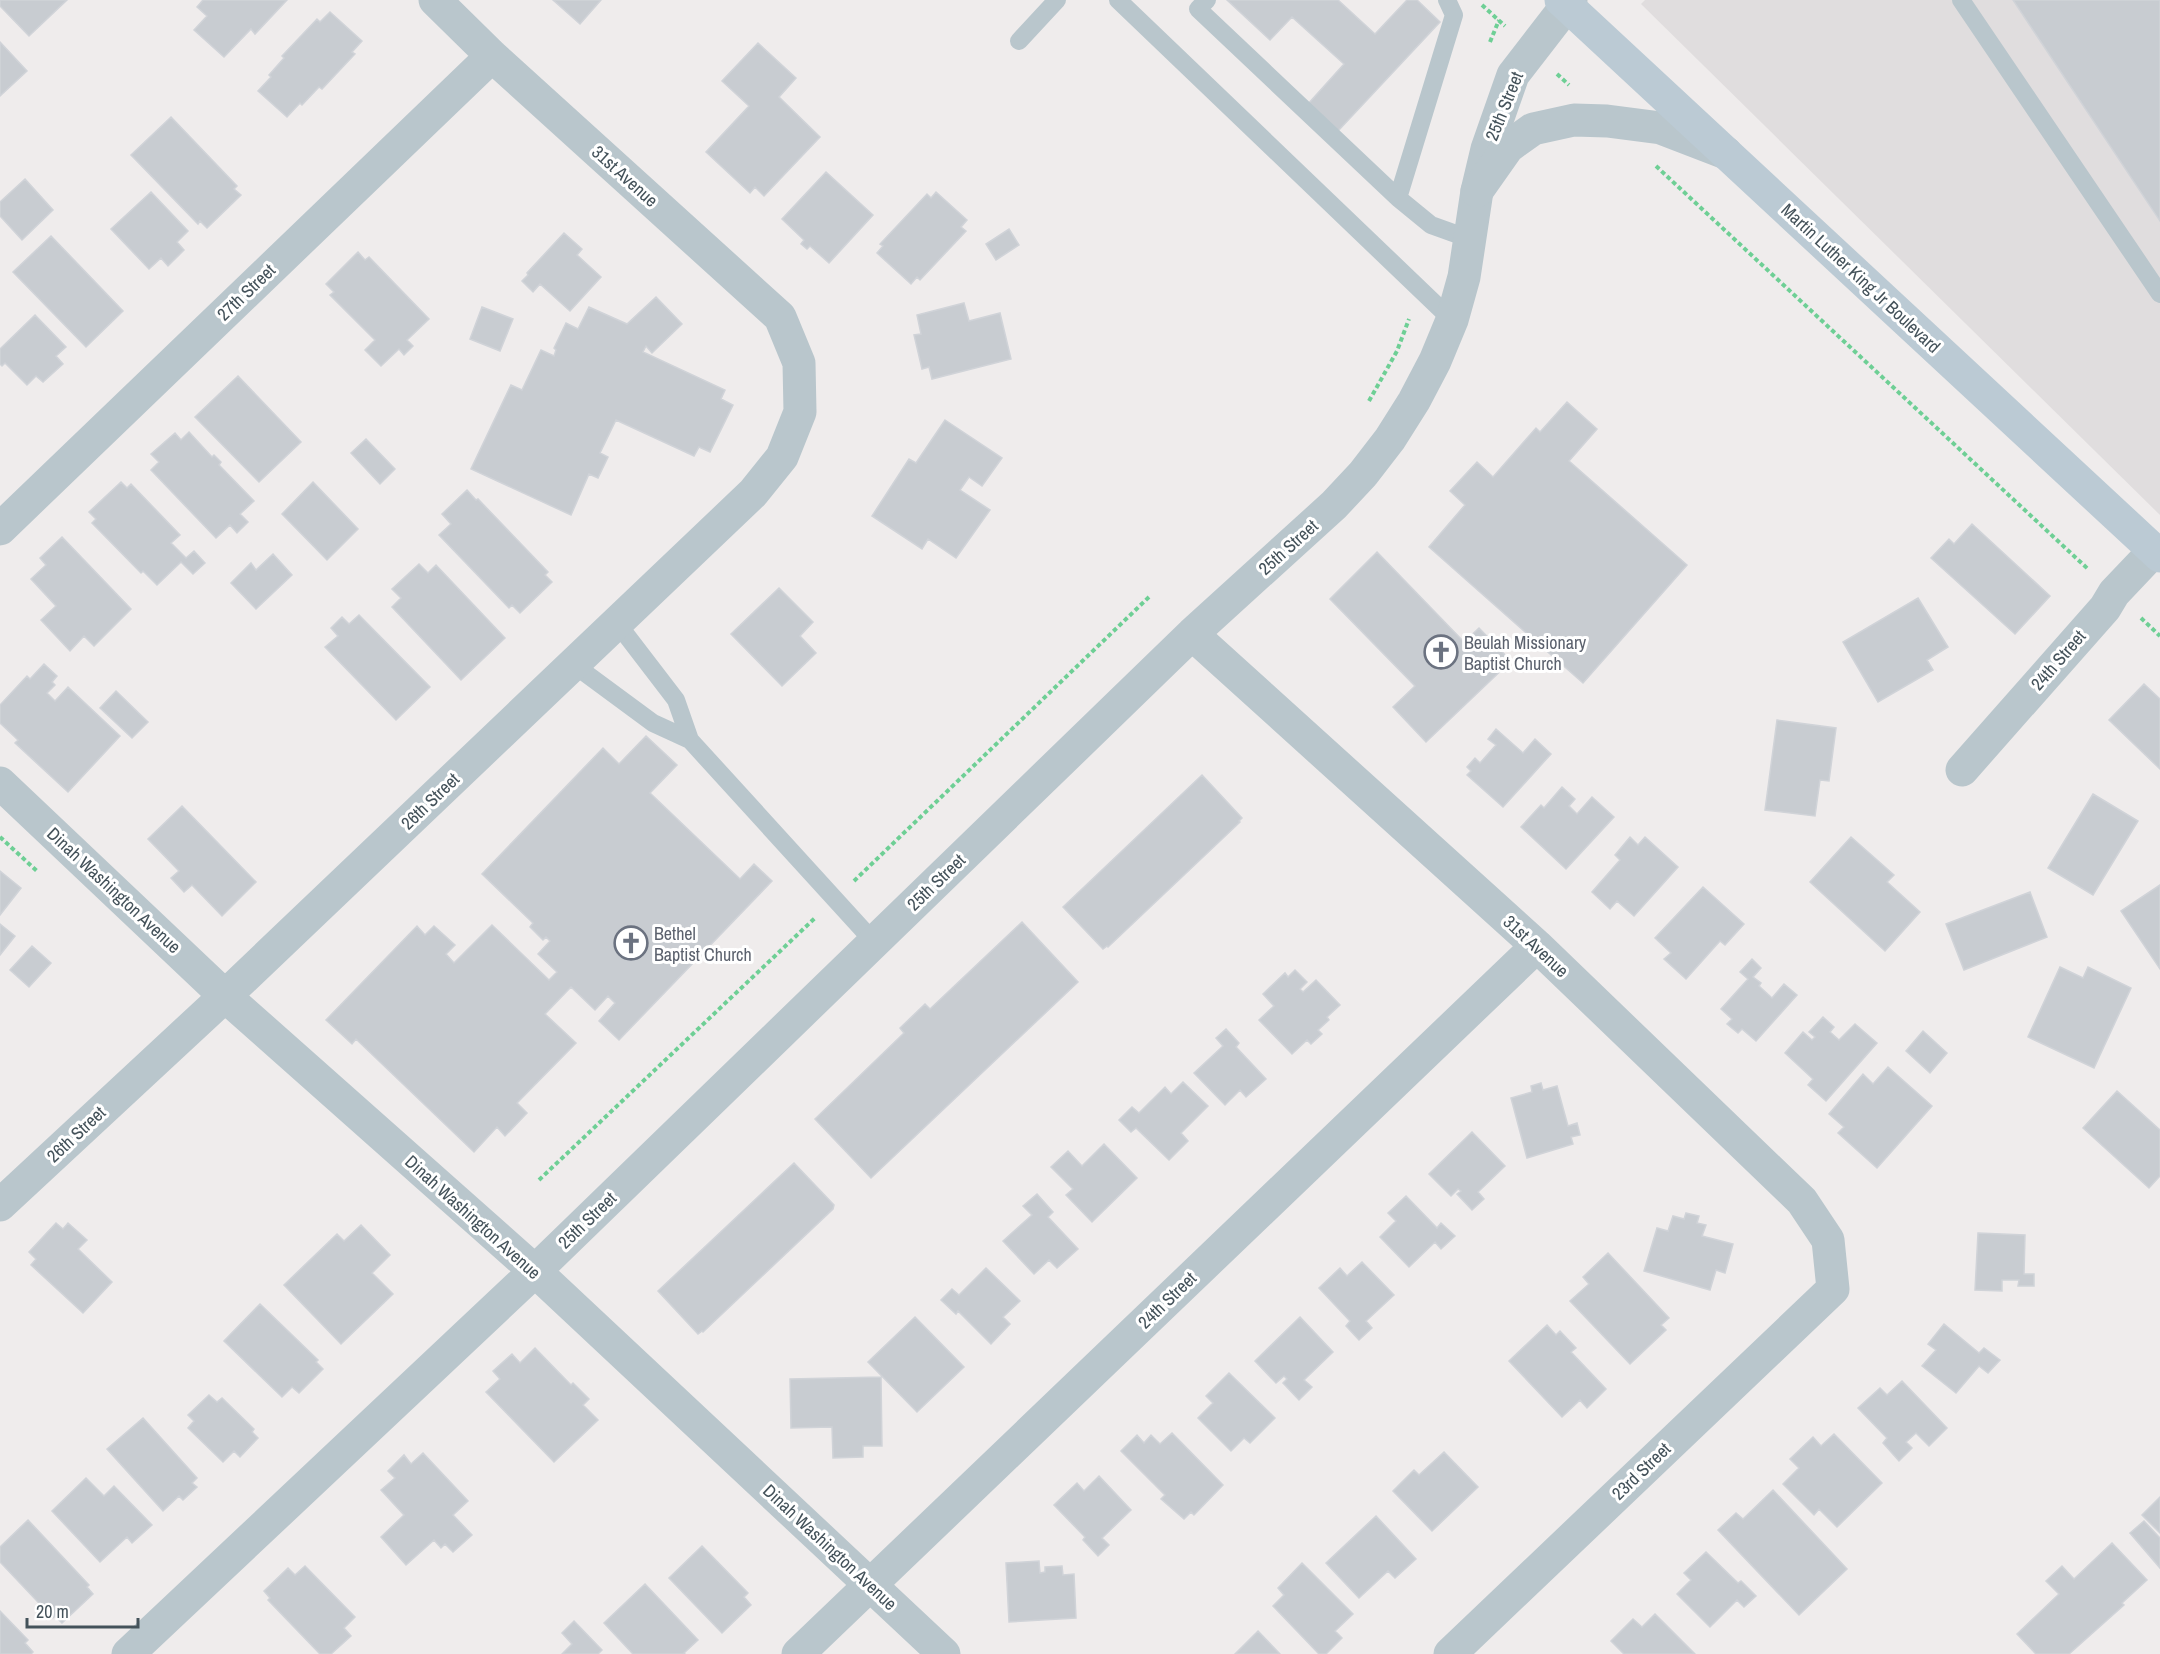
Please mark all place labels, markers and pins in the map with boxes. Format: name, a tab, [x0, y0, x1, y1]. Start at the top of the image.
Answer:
place label: Beulah Missionary Baptist Church	[1464, 630, 1587, 676]
church icon: Beulah Missionary Baptist Church	[1423, 634, 1459, 670]
place label: Bethel Baptist Church	[654, 921, 752, 967]
church icon: Bethel Baptist Church	[613, 925, 649, 961]

